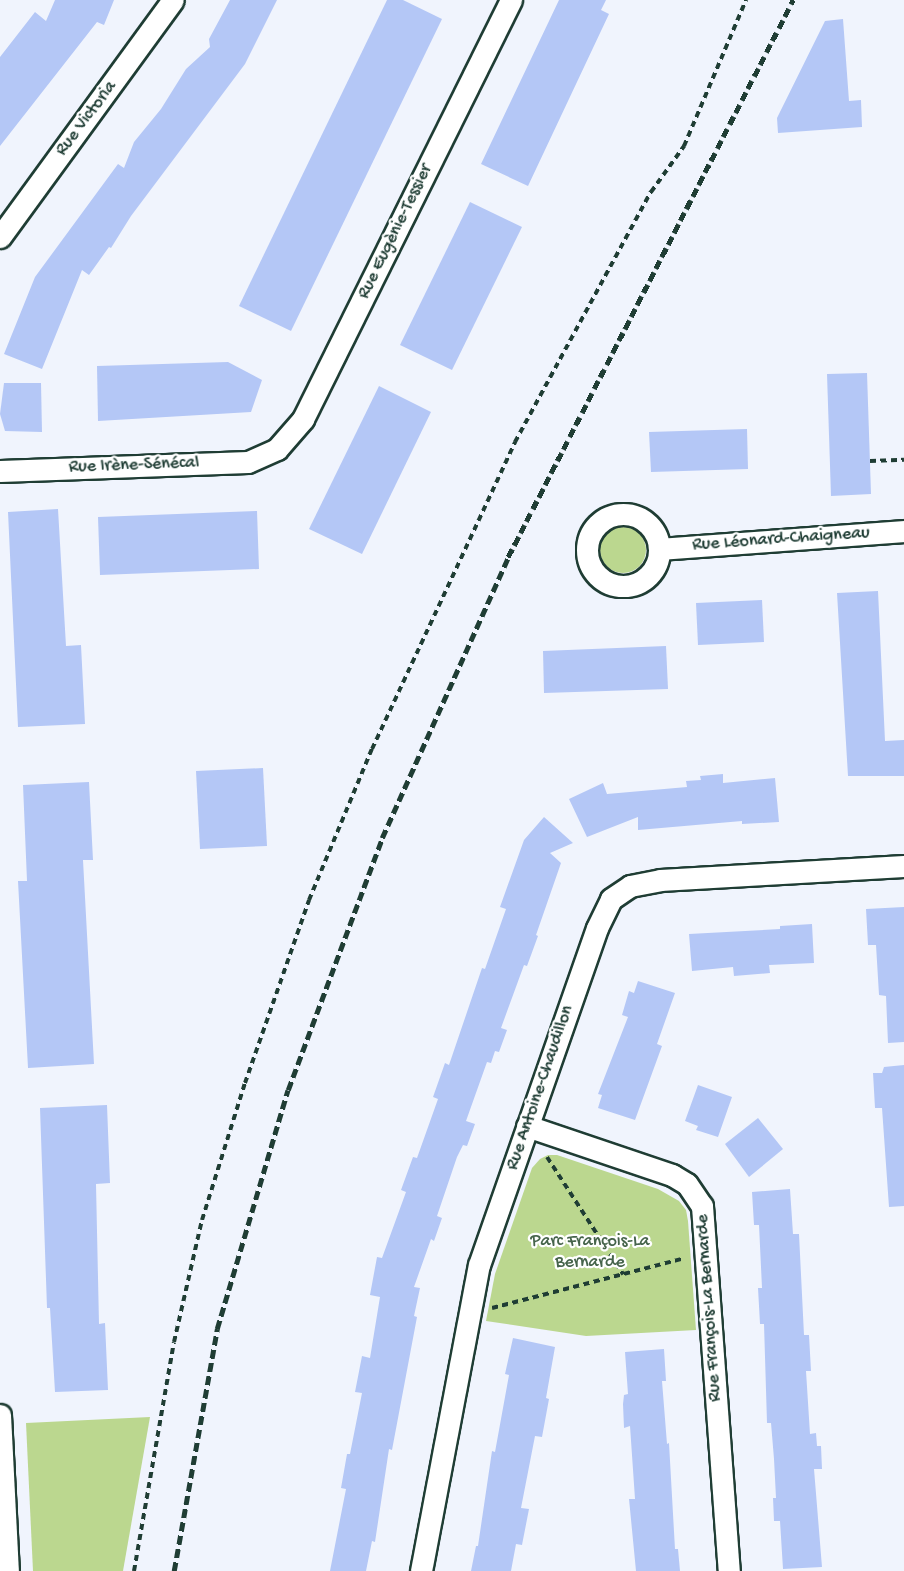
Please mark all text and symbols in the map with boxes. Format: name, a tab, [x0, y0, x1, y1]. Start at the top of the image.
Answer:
street label: Rue Victoria	[52, 77, 122, 161]
street label: Rue Eugènie-Tessier	[354, 161, 438, 303]
street label: Rue Irène-Sénécal	[68, 453, 200, 479]
street label: Rue Léonard-Chaigneau	[692, 523, 870, 557]
street label: Rue Antoine-Chaudillon	[503, 1003, 579, 1173]
street label: Rue François-La Bernarde	[693, 1214, 727, 1402]
park label: Parc François-La Bernarde	[530, 1232, 650, 1274]

